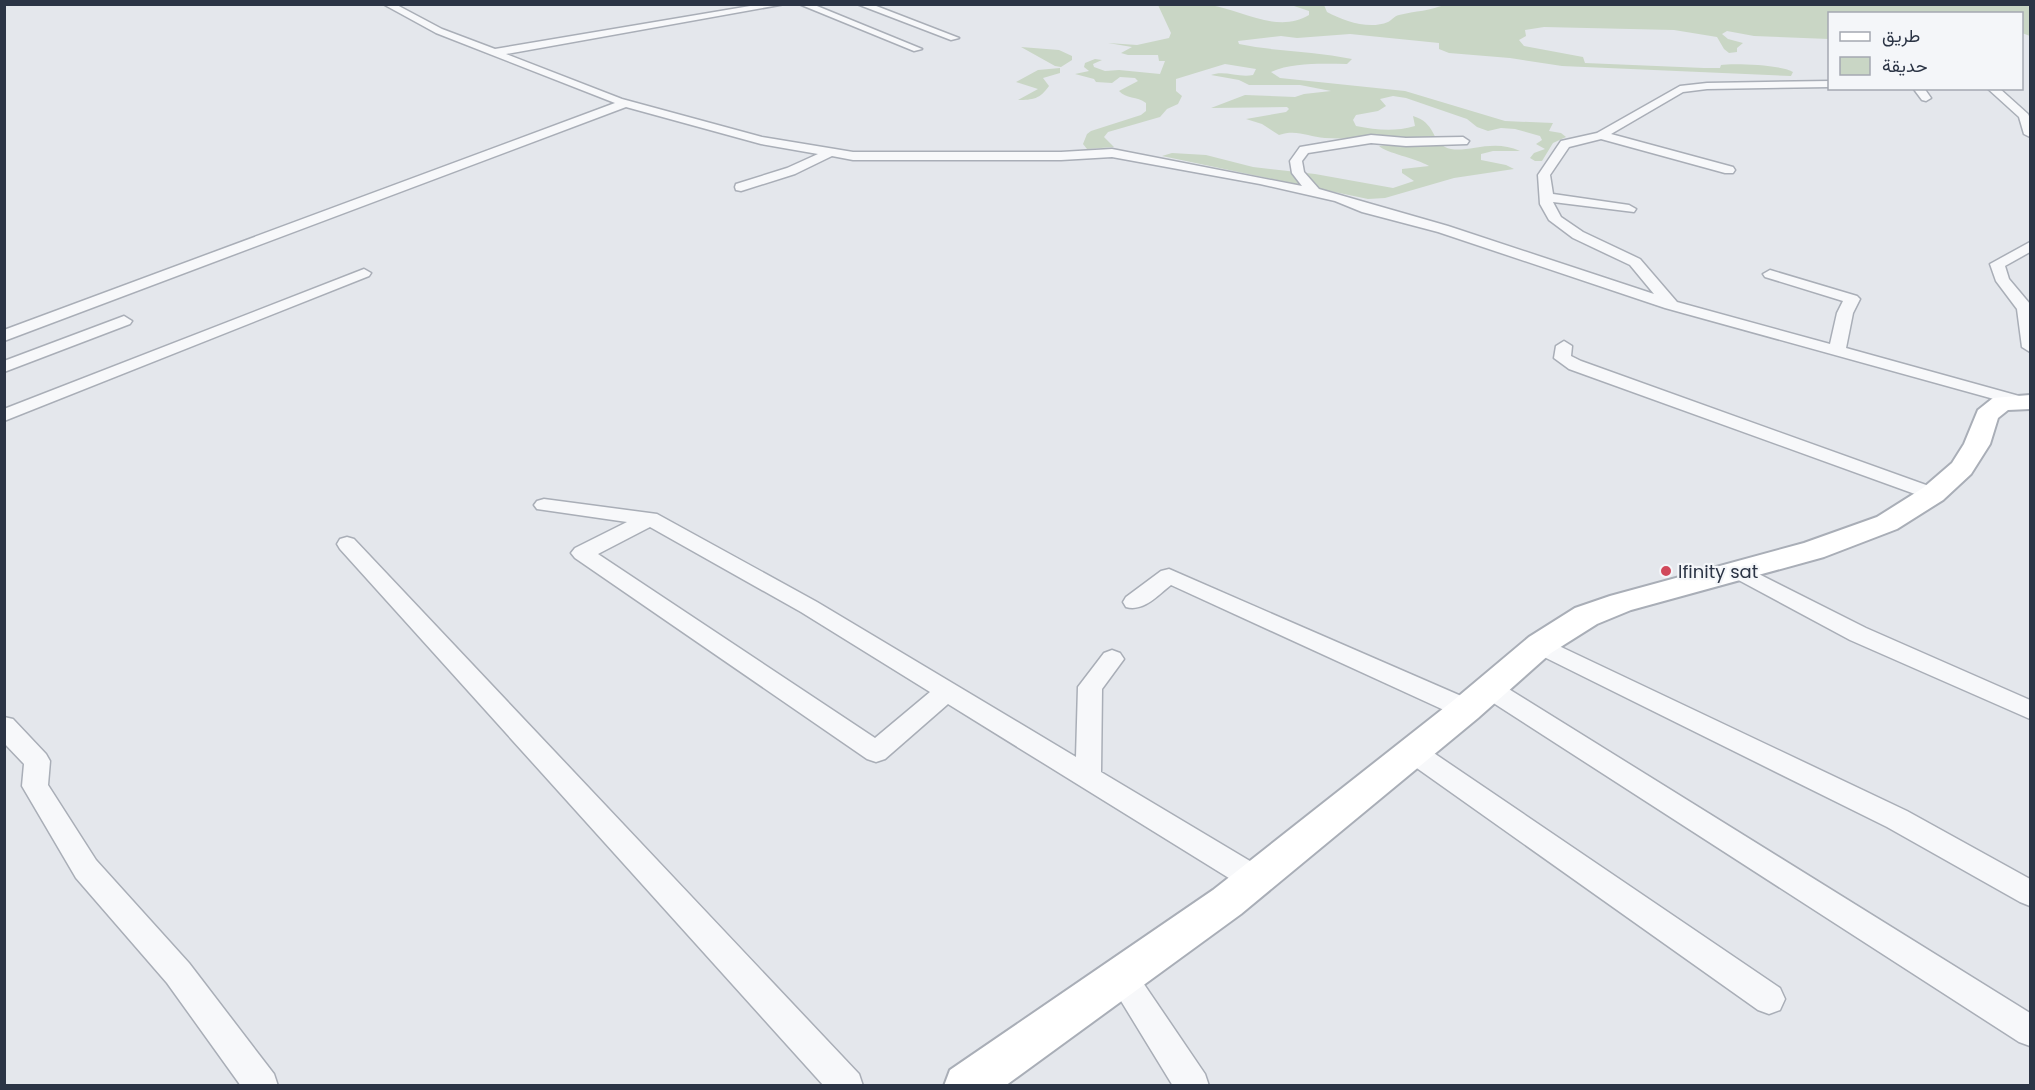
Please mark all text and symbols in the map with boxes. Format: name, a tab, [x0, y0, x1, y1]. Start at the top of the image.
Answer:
legend	[1828, 12, 2023, 90]
text: طريق	[1882, 23, 1920, 48]
text: حديقة	[1882, 53, 1928, 78]
place label: Ifinity sat	[1678, 559, 1758, 584]
marker: Ifinity sat	[1659, 564, 1673, 578]

